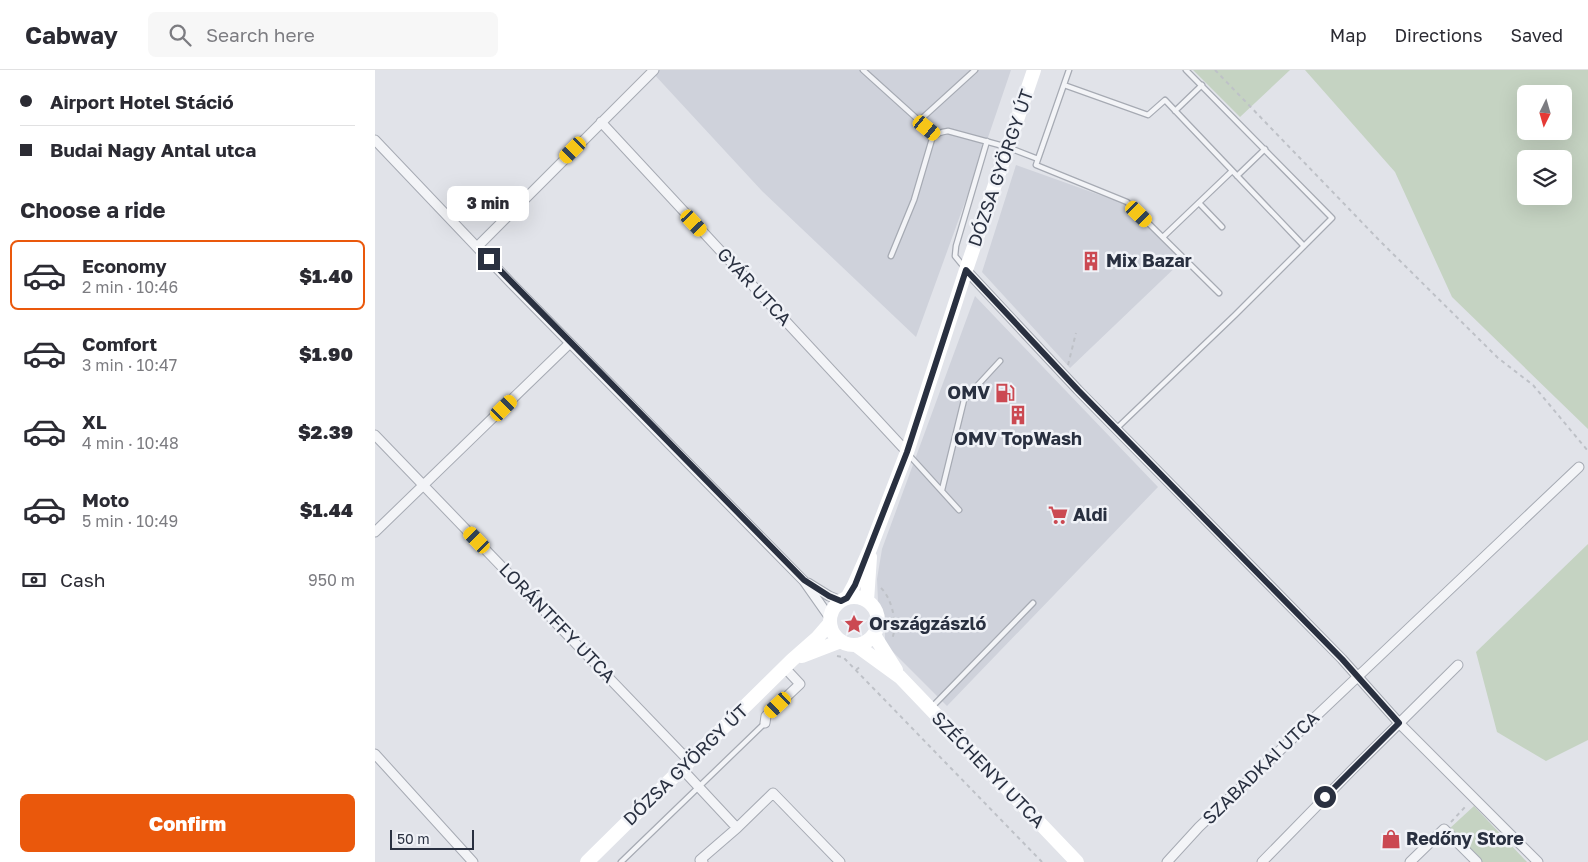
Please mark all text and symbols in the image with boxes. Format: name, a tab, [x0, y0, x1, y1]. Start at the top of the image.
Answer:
search box	[148, 12, 498, 57]
text: Cabway	[25, 20, 118, 49]
icon: search	[166, 21, 194, 49]
text: Search here	[206, 23, 315, 46]
text: Map	[1330, 24, 1366, 46]
text: Directions	[1394, 24, 1482, 46]
text: Saved	[1510, 24, 1563, 46]
north arrow	[1517, 85, 1573, 140]
map controls	[1517, 85, 1572, 205]
street label: DÓZSA GYÖRGY ÚT	[963, 86, 1037, 249]
text: Airport Hotel Stáció	[50, 90, 234, 113]
car	[910, 113, 943, 143]
car	[557, 134, 588, 166]
text: Budai Nagy Antal utca	[50, 138, 256, 161]
button: layers	[1517, 150, 1572, 205]
callout: 3 min	[448, 186, 530, 222]
text: 3 min	[467, 193, 509, 213]
text: Choose a ride	[20, 196, 166, 223]
car	[1123, 198, 1155, 230]
car	[678, 207, 709, 239]
street label: GYÁR UTCA	[713, 243, 796, 330]
route end	[478, 248, 500, 270]
place label: Mix Bazar	[1106, 249, 1192, 271]
building icon: Mix Bazar	[1080, 250, 1102, 272]
icon: car	[22, 253, 67, 298]
text: Economy	[82, 254, 167, 277]
text: $1.40	[299, 264, 353, 287]
text: 2 min · 10:46	[82, 277, 178, 297]
icon: car	[22, 331, 67, 376]
text: Comfort	[82, 332, 157, 355]
text: $1.90	[299, 342, 353, 365]
text: 3 min · 10:47	[82, 355, 177, 375]
place label: OMV	[947, 381, 990, 403]
fuel station icon: OMV	[994, 382, 1016, 404]
car	[487, 392, 520, 424]
building icon: OMV TopWash	[1007, 404, 1029, 426]
icon: car	[22, 409, 67, 454]
text: XL	[82, 410, 107, 433]
text: $2.39	[298, 420, 353, 443]
place label: OMV TopWash	[954, 427, 1082, 449]
text: 4 min · 10:48	[82, 433, 179, 453]
icon: car	[22, 487, 67, 532]
text: Moto	[82, 488, 129, 511]
text: $1.44	[300, 498, 353, 521]
place label: Aldi	[1073, 503, 1108, 525]
supermarket icon: Aldi	[1047, 504, 1069, 526]
text: 5 min · 10:49	[82, 511, 178, 531]
car	[461, 524, 492, 556]
street label: LORÁNTFFY UTCA	[495, 558, 620, 687]
icon: cash	[20, 566, 48, 594]
text: Cash	[60, 568, 105, 591]
text: 950 m	[308, 570, 355, 590]
place label: Országzászló	[869, 612, 986, 634]
place icon: Országzászló	[843, 613, 865, 635]
car	[761, 689, 794, 721]
street label: DÓZSA GYÖRGY ÚT	[618, 699, 752, 830]
street label: SZABADKAI UTCA	[1197, 706, 1323, 828]
street label: SZÉCHENYI UTCA	[928, 707, 1050, 832]
route start	[1314, 786, 1336, 808]
button: Confirm	[20, 794, 355, 852]
scale bar	[390, 827, 474, 850]
place label: Redőny Store	[1406, 827, 1524, 849]
shop icon: Redőny Store	[1380, 828, 1402, 850]
text: 50 m	[397, 830, 430, 847]

